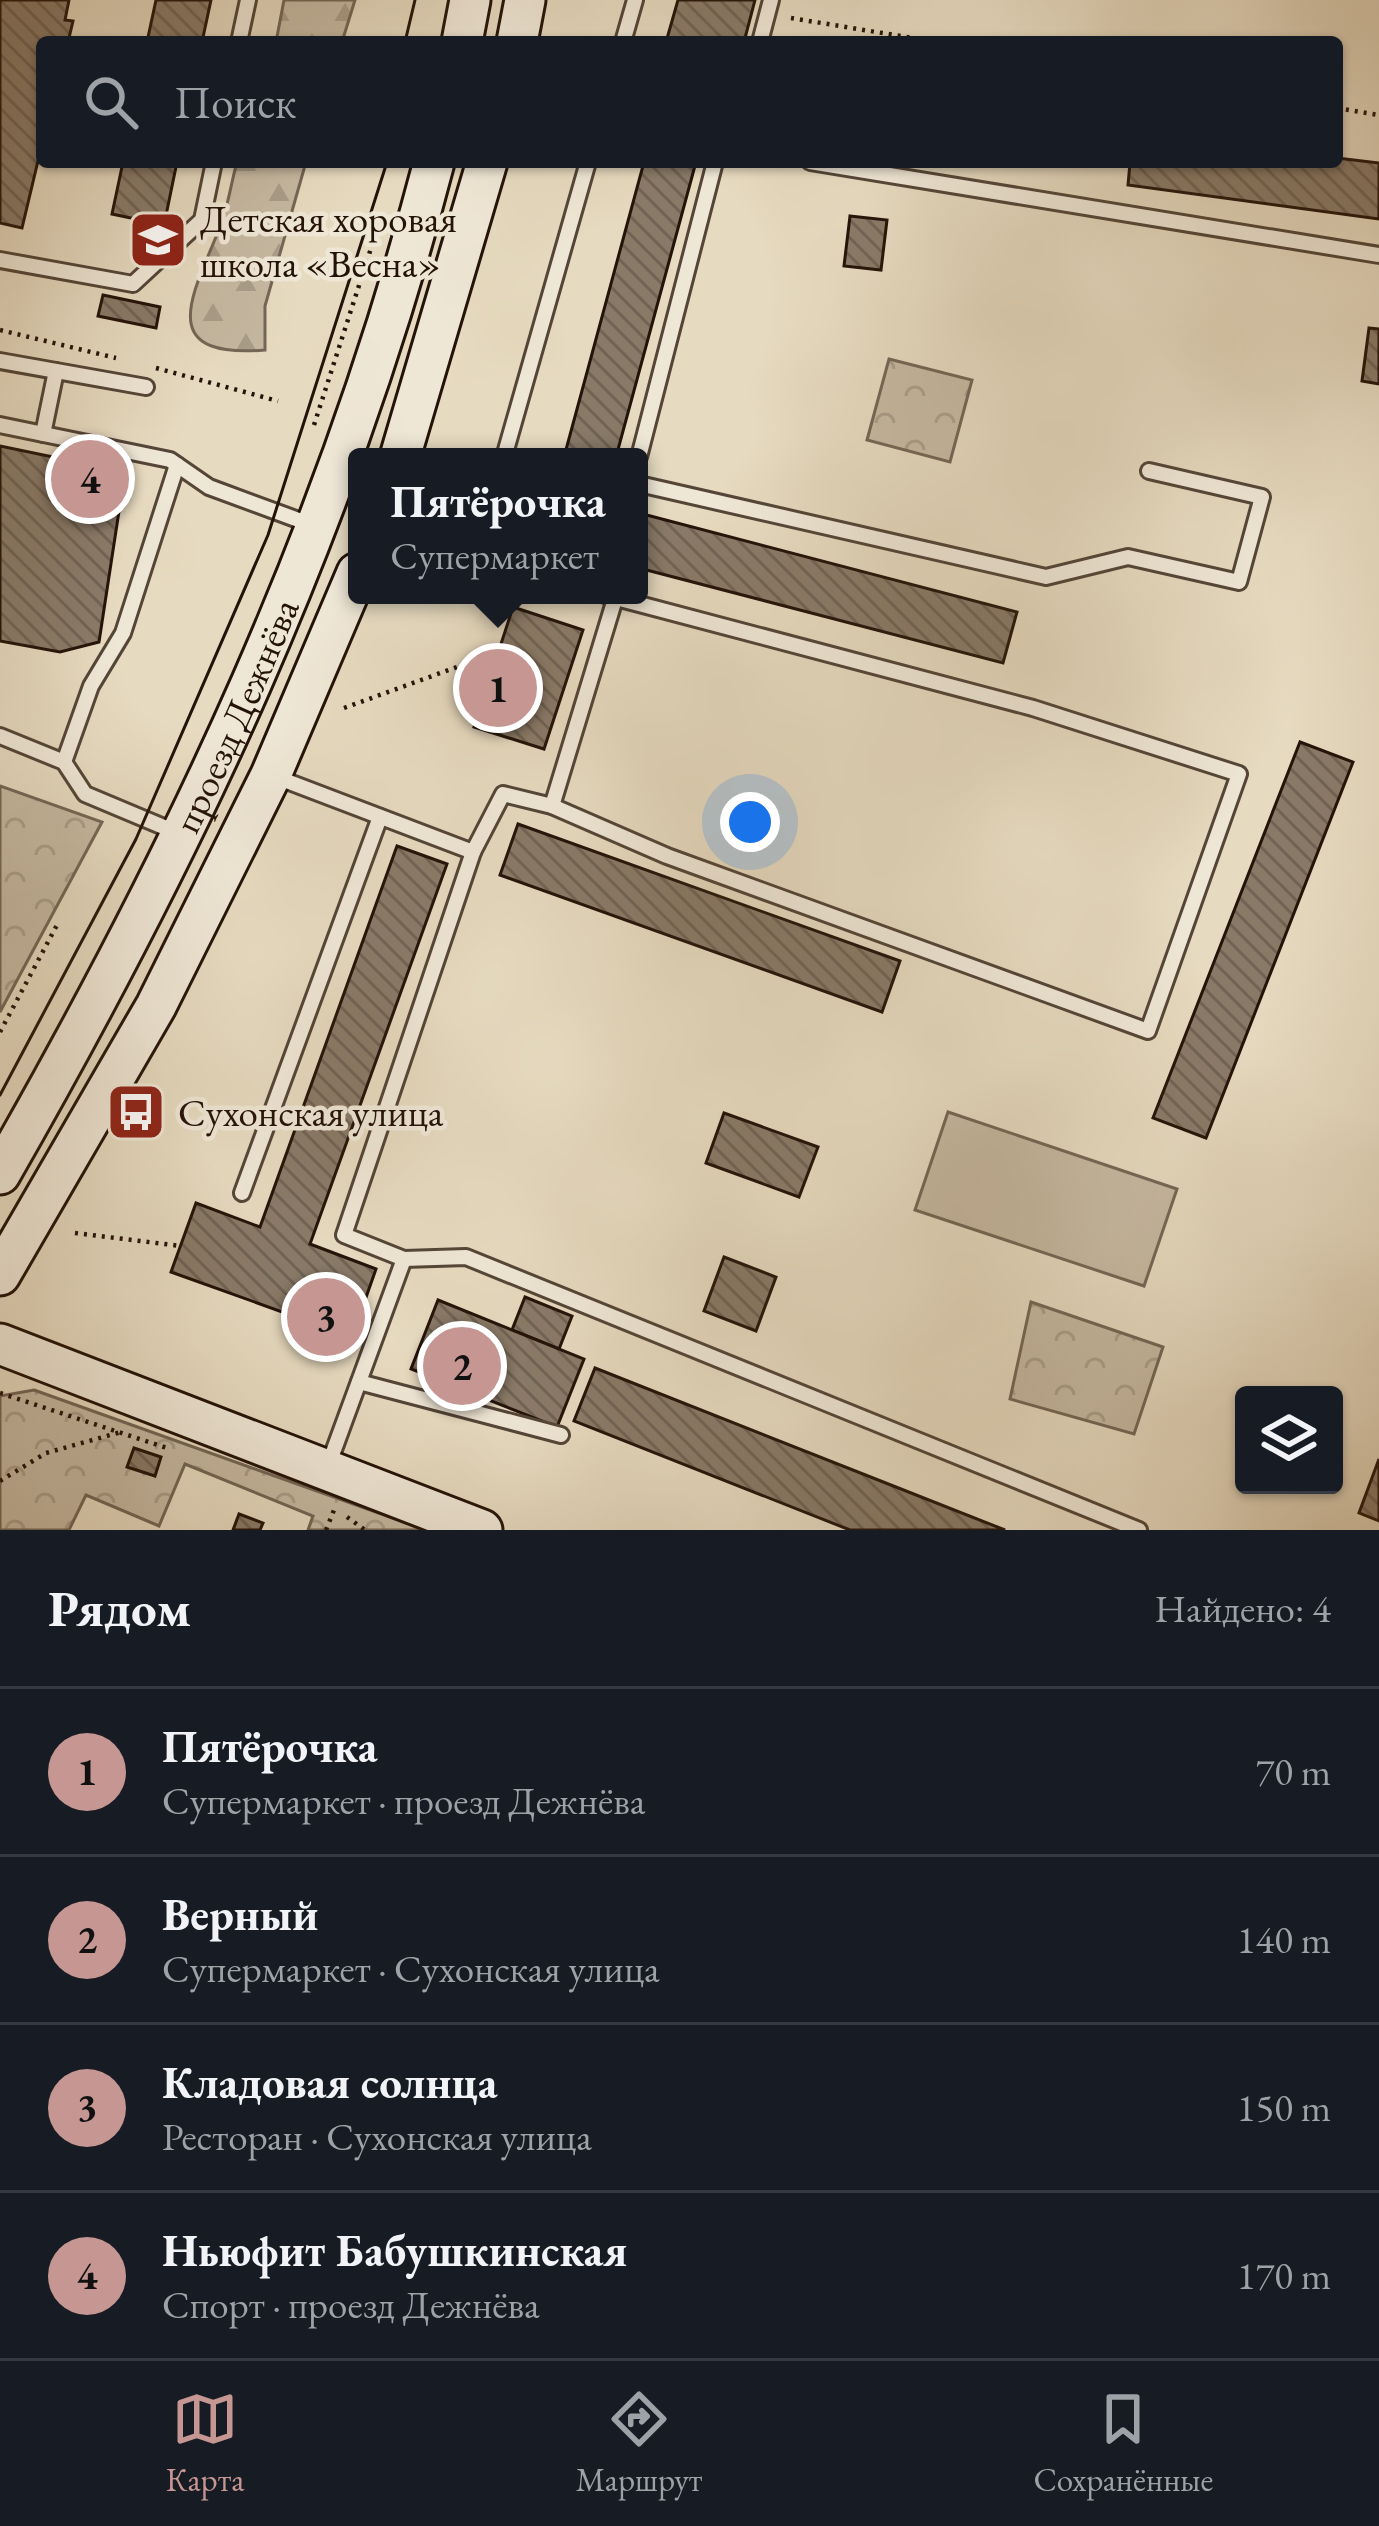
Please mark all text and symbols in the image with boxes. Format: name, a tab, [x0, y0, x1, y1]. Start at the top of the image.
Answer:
search box	[36, 36, 1343, 168]
icon: search	[78, 69, 144, 135]
text: Поиск	[174, 73, 296, 131]
place label: Детская хоровая школа «Весна»	[200, 193, 457, 289]
school or university icon: Детская хоровая школа «Весна»	[127, 209, 189, 271]
pin: 4	[51, 434, 129, 524]
popup	[348, 448, 648, 604]
text: Пятёрочка	[390, 472, 606, 530]
text: Супермаркет	[390, 530, 599, 581]
street label: проезд Дежнёва	[161, 590, 310, 841]
pin: 1	[459, 643, 537, 733]
your location	[720, 792, 780, 852]
bus stop icon: Сухонская улица	[105, 1081, 167, 1143]
place label: Сухонская улица	[178, 1087, 444, 1138]
pin: 3	[287, 1272, 365, 1362]
pin: 2	[423, 1321, 501, 1411]
map controls	[1235, 1386, 1343, 1494]
button: layers	[1235, 1386, 1343, 1494]
text: Рядом	[48, 1575, 191, 1641]
text: Найдено: 4	[1154, 1583, 1331, 1634]
text: Пятёрочка	[162, 1717, 377, 1775]
text: 1	[77, 1746, 97, 1797]
text: 70 m	[1255, 1746, 1331, 1797]
text: Супермаркет · проезд Дежнёва	[162, 1775, 645, 1826]
text: Верный	[162, 1885, 319, 1943]
text: 2	[77, 1914, 97, 1965]
text: 140 m	[1237, 1914, 1331, 1965]
text: Супермаркет · Сухонская улица	[162, 1943, 660, 1994]
text: Кладовая солнца	[162, 2053, 497, 2111]
text: 3	[77, 2082, 97, 2133]
text: 150 m	[1237, 2082, 1331, 2133]
text: Ресторан · Сухонская улица	[162, 2111, 592, 2162]
text: Ньюфит Бабушкинская	[162, 2221, 627, 2279]
text: 4	[77, 2250, 97, 2301]
text: 170 m	[1237, 2250, 1331, 2301]
text: Спорт · проезд Дежнёва	[162, 2279, 540, 2330]
tab: Карта	[166, 2386, 244, 2501]
tab: Маршрут	[576, 2386, 702, 2501]
tab: Сохранённые	[1033, 2386, 1213, 2501]

